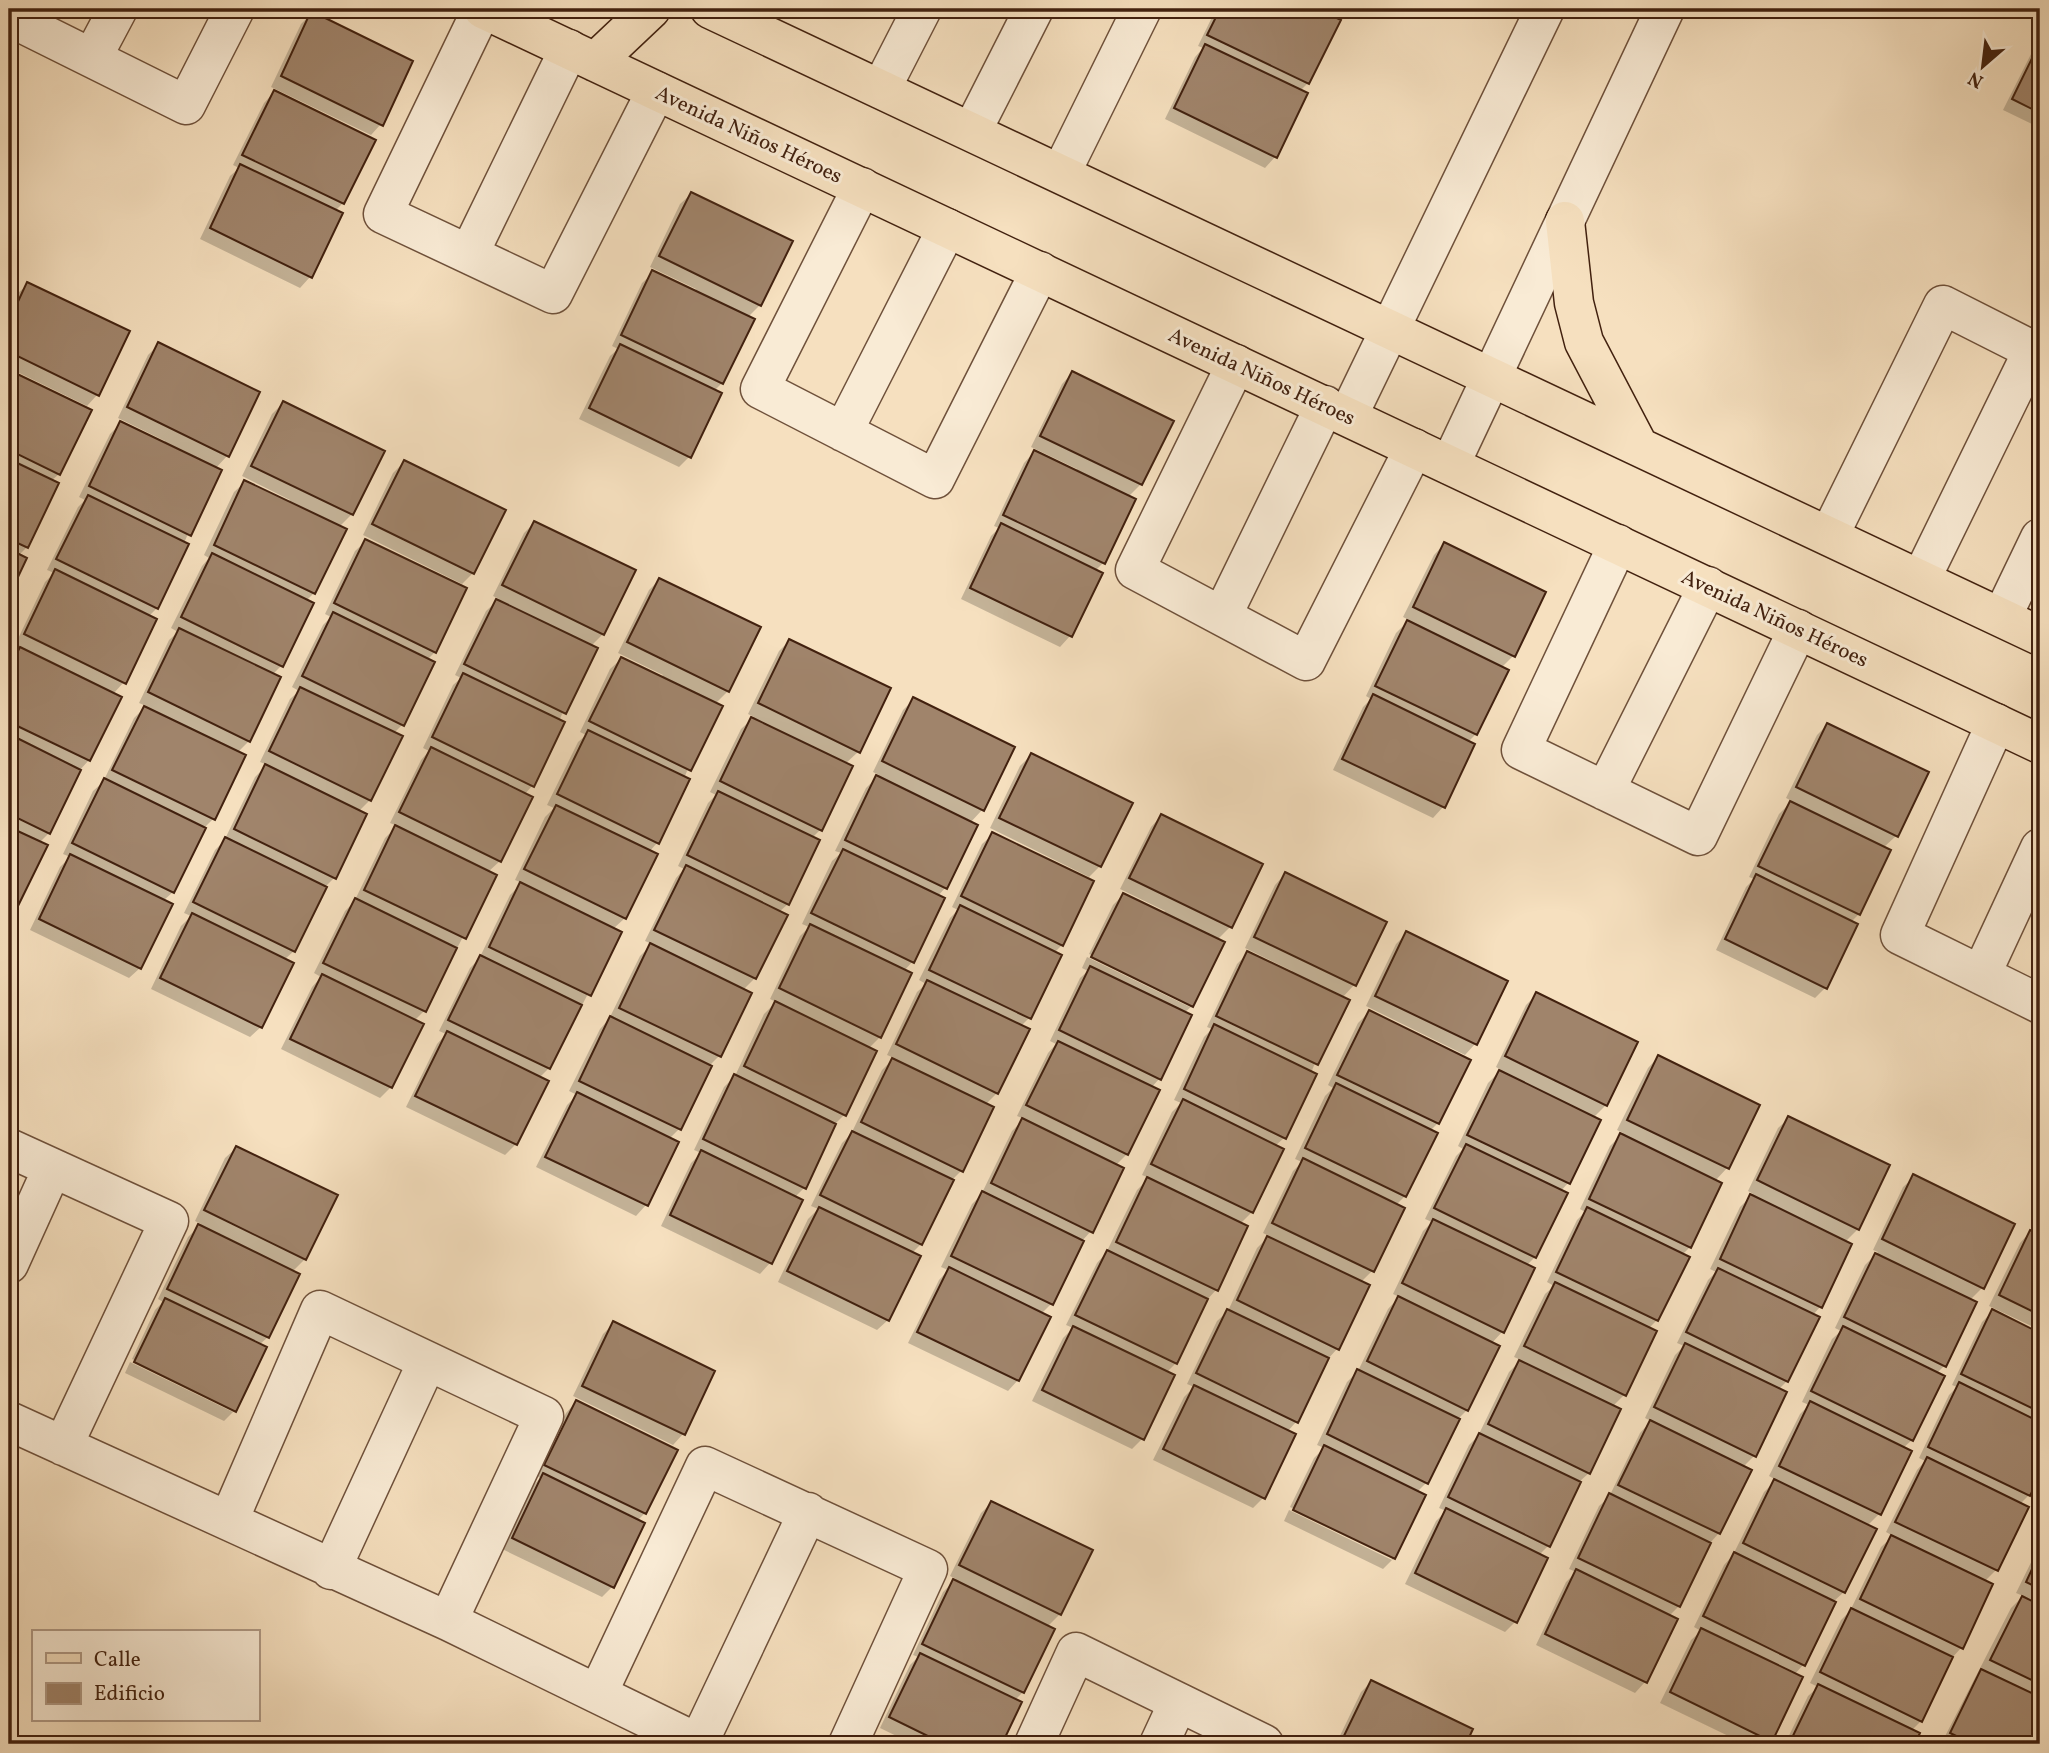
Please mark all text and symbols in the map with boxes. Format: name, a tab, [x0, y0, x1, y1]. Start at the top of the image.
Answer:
north arrow	[1948, 32, 2018, 102]
text: N	[1964, 64, 1988, 94]
street label: Avenida Niños Héroes	[650, 79, 847, 191]
street label: Avenida Niños Héroes	[1163, 321, 1360, 433]
street label: Avenida Niños Héroes	[1676, 563, 1873, 675]
legend	[32, 1630, 259, 1722]
text: Calle	[94, 1646, 141, 1675]
text: Edificio	[94, 1680, 165, 1709]

